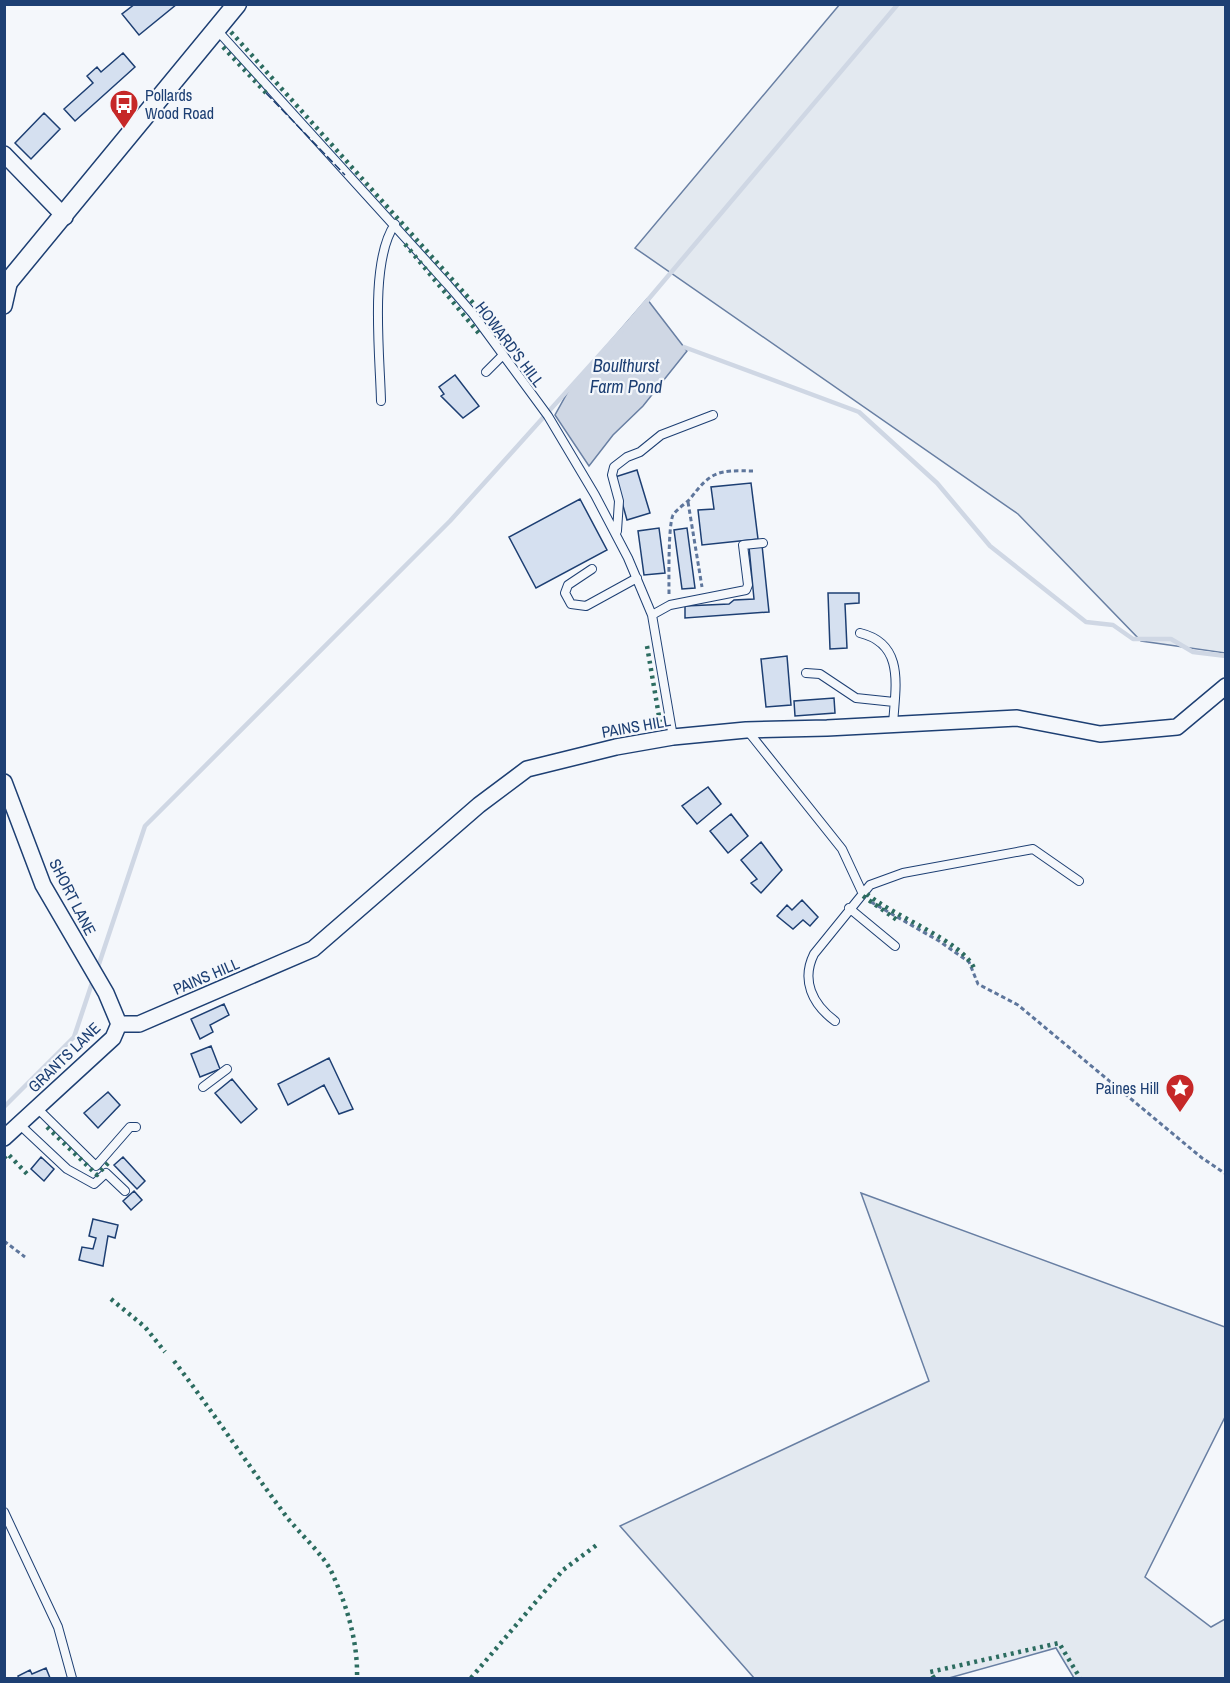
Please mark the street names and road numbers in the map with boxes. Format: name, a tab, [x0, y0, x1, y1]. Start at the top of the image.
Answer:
street label: HOWARD'S HILL	[471, 297, 550, 392]
street label: PAINS HILL	[600, 709, 673, 743]
street label: SHORT LANE	[44, 855, 102, 939]
street label: PAINS HILL	[170, 952, 243, 1000]
street label: GRANTS LANE	[23, 1017, 105, 1097]

